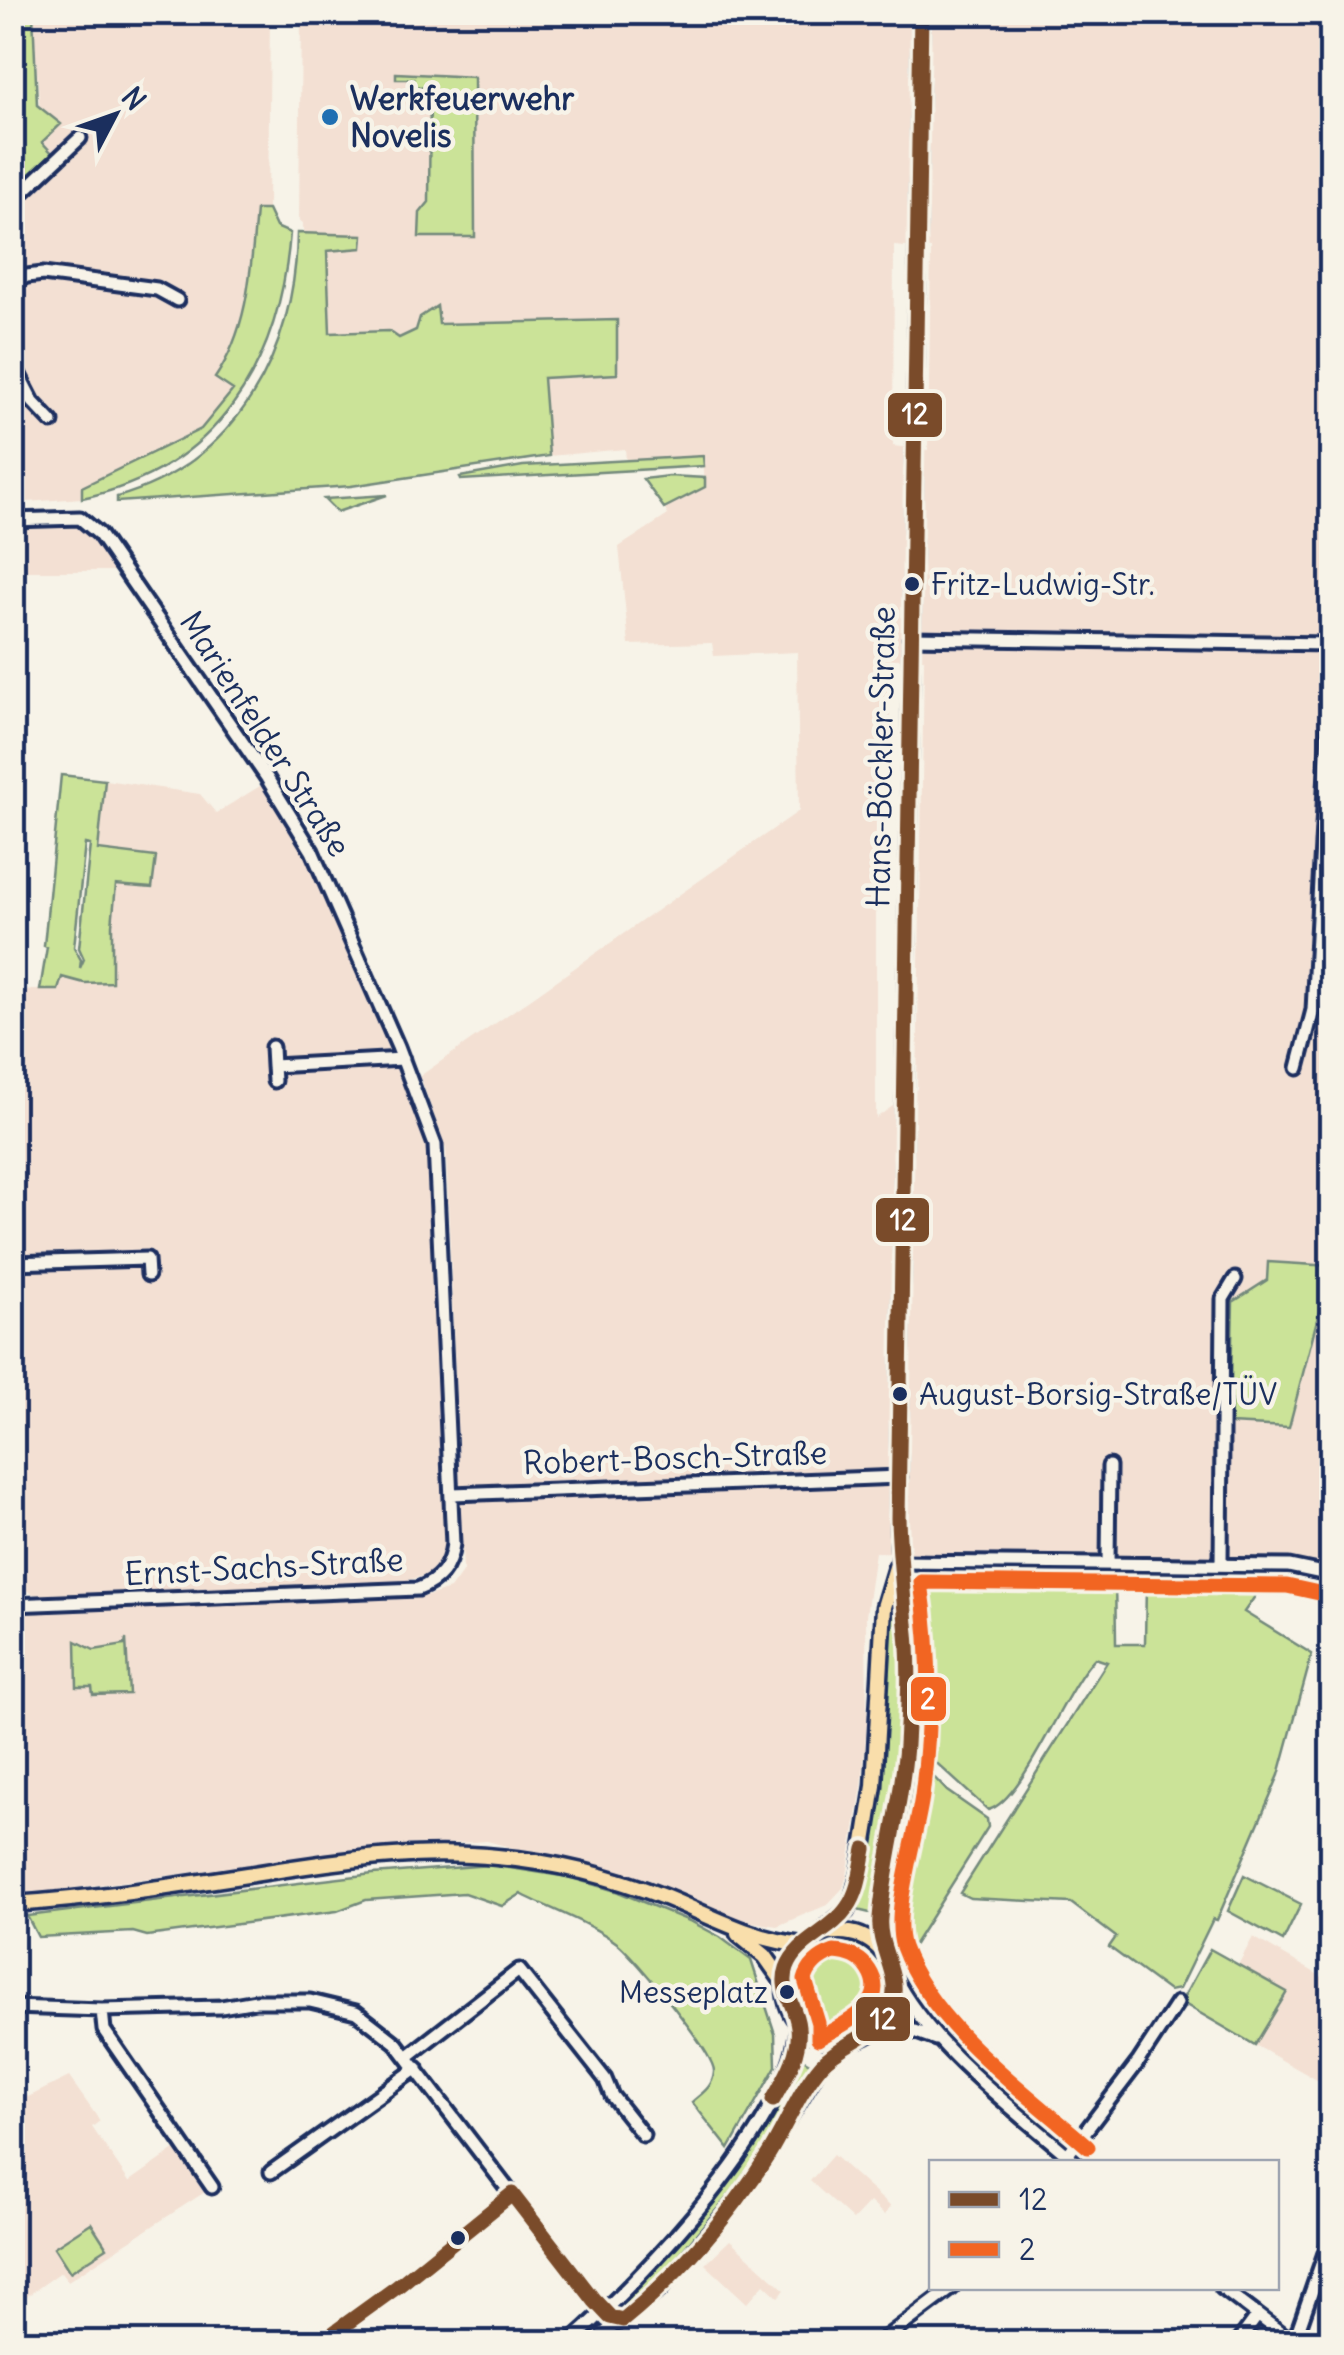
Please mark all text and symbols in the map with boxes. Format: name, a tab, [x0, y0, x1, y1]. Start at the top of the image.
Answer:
north arrow	[65, 65, 165, 165]
place label: Werkfeuerwehr Novelis	[350, 78, 575, 156]
text: N	[114, 79, 154, 118]
marker: Werkfeuerwehr Novelis	[319, 106, 341, 128]
line badge: 12	[886, 391, 944, 439]
text: 12	[902, 396, 928, 432]
place label: Fritz-Ludwig-Str.	[931, 565, 1155, 603]
marker: Fritz-Ludwig-Str.	[902, 574, 922, 594]
street label: Marienfelder Straße	[171, 603, 360, 864]
street label: Hans-Böckler-Straße	[857, 606, 904, 908]
line badge: 12	[874, 1196, 931, 1244]
text: 12	[890, 1202, 916, 1238]
place label: August-Borsig-Straße/TÜV	[919, 1375, 1277, 1413]
marker: August-Borsig-Straße/TÜV	[890, 1384, 910, 1404]
street label: Robert-Bosch-Straße	[522, 1432, 828, 1483]
street label: Ernst-Sachs-Straße	[124, 1539, 404, 1594]
line badge: 2	[909, 1675, 948, 1723]
text: 2	[920, 1681, 936, 1717]
place label: Messeplatz	[619, 1973, 768, 2011]
marker: Messeplatz	[777, 1982, 797, 2002]
line badge: 12	[854, 1995, 912, 2043]
text: 12	[870, 2001, 896, 2037]
legend	[929, 2160, 1279, 2290]
text: 12	[1019, 2180, 1047, 2218]
unlabelled marker	[448, 2228, 468, 2248]
text: 2	[1019, 2230, 1035, 2268]

